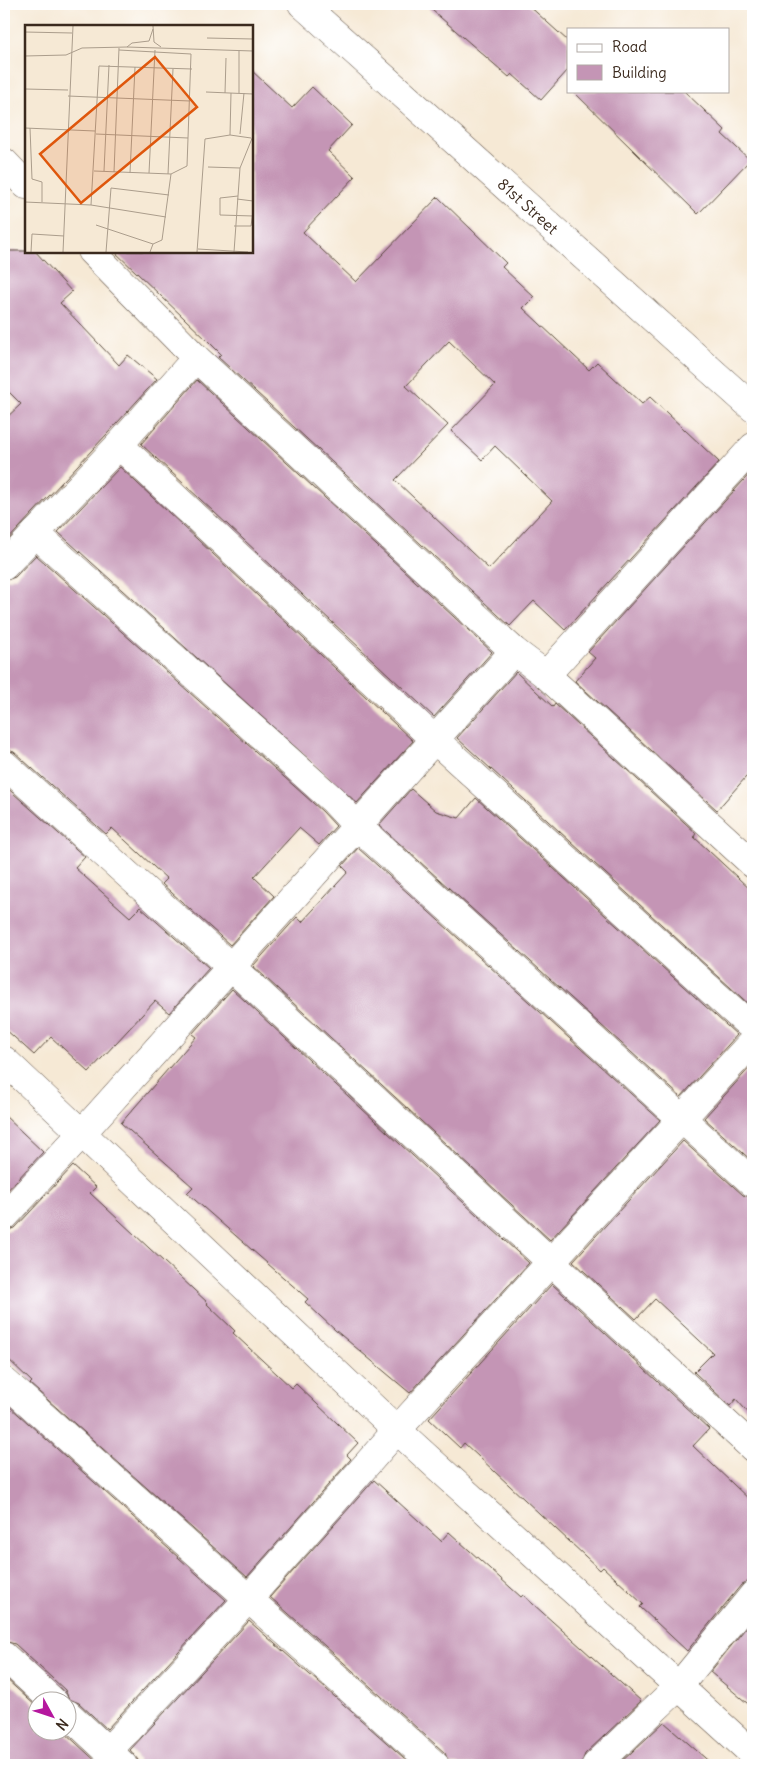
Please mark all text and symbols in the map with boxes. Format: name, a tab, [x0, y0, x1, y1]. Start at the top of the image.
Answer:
inset map	[25, 25, 252, 252]
legend	[567, 28, 730, 92]
text: Road	[612, 37, 647, 56]
text: Building	[612, 63, 667, 82]
street label: 81st Street	[494, 174, 563, 239]
north arrow	[28, 1692, 78, 1742]
text: N	[52, 1715, 72, 1734]

